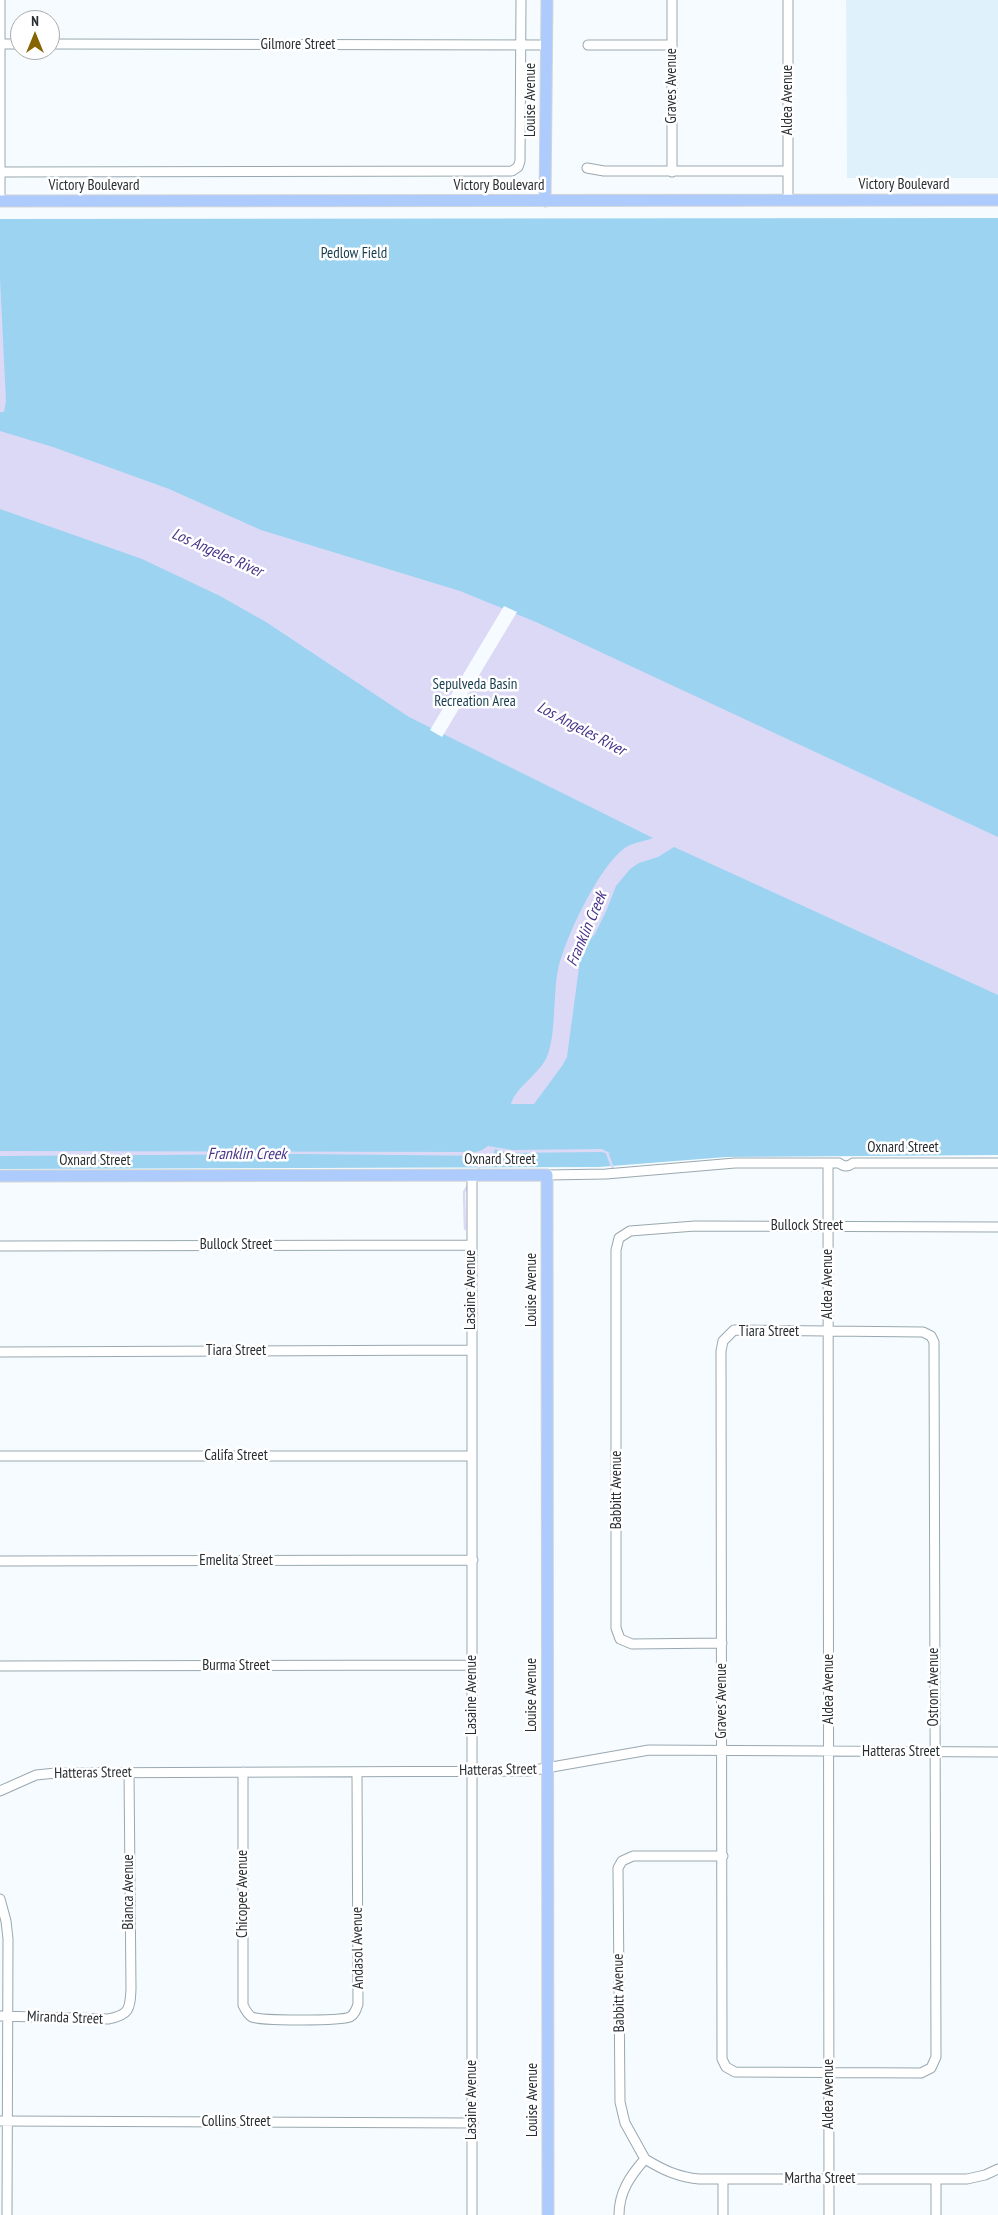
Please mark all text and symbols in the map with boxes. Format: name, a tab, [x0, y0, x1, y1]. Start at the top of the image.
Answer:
north arrow	[10, 10, 60, 60]
text: N	[31, 12, 39, 30]
street label: Gilmore Street	[261, 36, 335, 54]
street label: Graves Avenue	[663, 48, 681, 124]
street label: Louise Avenue	[522, 63, 540, 137]
street label: Aldea Avenue	[779, 65, 797, 135]
street label: Victory Boulevard	[859, 176, 949, 194]
street label: Victory Boulevard	[49, 177, 139, 195]
street label: Victory Boulevard	[454, 177, 544, 195]
park label: Pedlow Field	[321, 245, 387, 263]
water label: Los Angeles River	[169, 524, 265, 582]
park label: Sepulveda Basin Recreation Area	[433, 676, 517, 711]
water label: Los Angeles River	[534, 698, 628, 760]
water label: Franklin Creek	[563, 889, 611, 969]
street label: Oxnard Street	[867, 1139, 939, 1157]
water label: Franklin Creek	[207, 1144, 287, 1164]
street label: Oxnard Street	[464, 1151, 536, 1169]
street label: Oxnard Street	[59, 1152, 131, 1170]
street label: Bullock Street	[771, 1217, 843, 1235]
street label: Bullock Street	[200, 1236, 272, 1254]
street label: Aldea Avenue	[819, 1249, 837, 1319]
street label: Lasaine Avenue	[462, 1250, 480, 1330]
street label: Louise Avenue	[523, 1253, 541, 1327]
street label: Tiara Street	[739, 1323, 799, 1341]
street label: Tiara Street	[206, 1342, 266, 1360]
street label: Califa Street	[204, 1447, 268, 1465]
street label: Babbitt Avenue	[608, 1451, 626, 1529]
street label: Emelita Street	[199, 1552, 273, 1570]
street label: Ostrom Avenue	[925, 1648, 943, 1726]
street label: Aldea Avenue	[820, 1654, 838, 1724]
street label: Lasaine Avenue	[463, 1655, 481, 1735]
street label: Burma Street	[202, 1657, 270, 1675]
street label: Louise Avenue	[523, 1658, 541, 1732]
street label: Graves Avenue	[713, 1663, 731, 1739]
street label: Hatteras Street	[862, 1743, 940, 1761]
street label: Hatteras Street	[459, 1760, 537, 1780]
street label: Hatteras Street	[54, 1763, 132, 1783]
street label: Chicopee Avenue	[234, 1850, 252, 1938]
street label: Bianca Avenue	[120, 1854, 138, 1930]
street label: Andasol Avenue	[348, 1907, 368, 1989]
street label: Babbitt Avenue	[609, 1953, 629, 2033]
street label: Miranda Street	[27, 2008, 103, 2028]
street label: Aldea Avenue	[820, 2059, 838, 2129]
street label: Lasaine Avenue	[463, 2060, 481, 2140]
street label: Louise Avenue	[524, 2063, 542, 2137]
street label: Collins Street	[201, 2113, 271, 2131]
street label: Martha Street	[785, 2170, 855, 2188]

